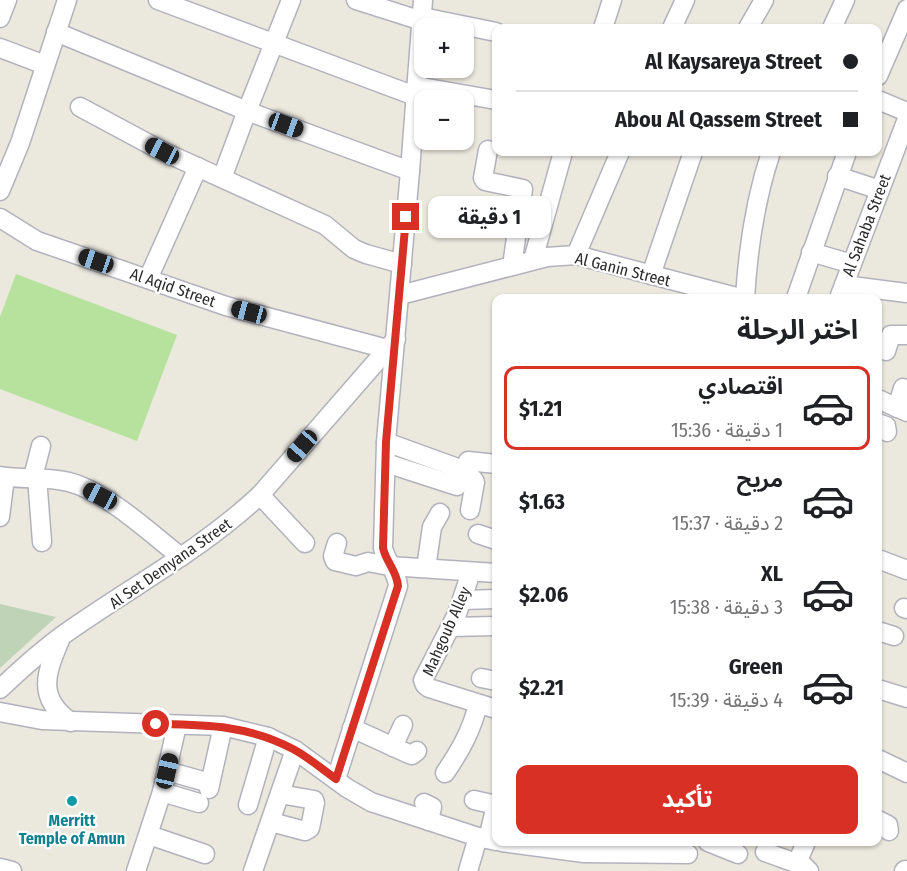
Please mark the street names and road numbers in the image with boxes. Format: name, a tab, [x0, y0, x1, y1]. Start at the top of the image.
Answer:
street label: Al Sahaba Street	[838, 171, 895, 279]
street label: Al Ganin Street	[573, 248, 673, 291]
street label: Al Aqid Street	[128, 264, 219, 311]
street label: Al Set Demyana Street	[106, 514, 236, 613]
street label: Mahgoub Alley	[418, 583, 475, 679]

